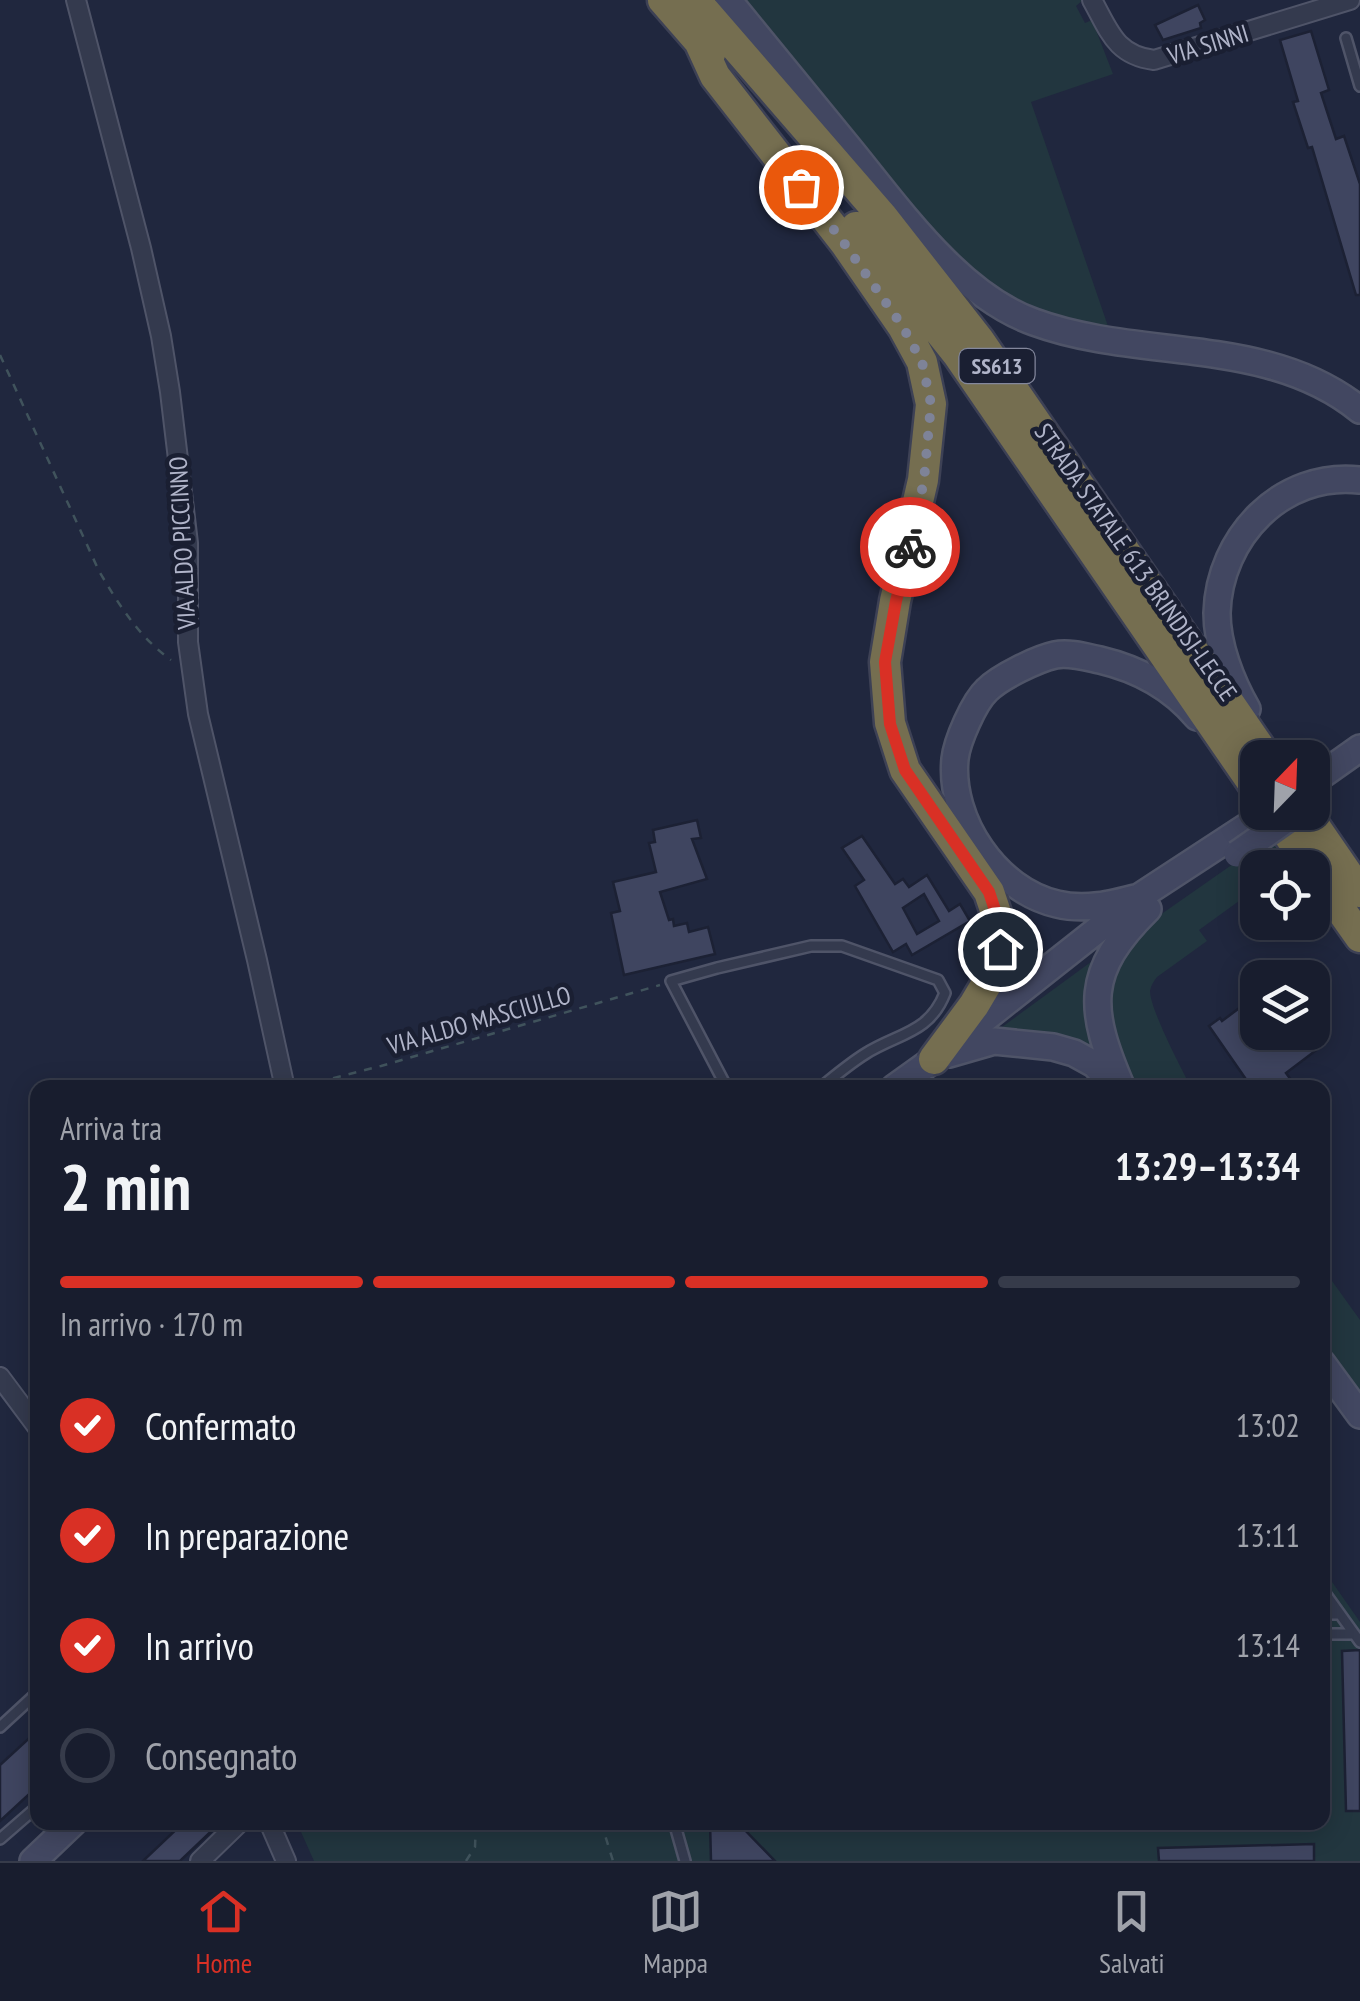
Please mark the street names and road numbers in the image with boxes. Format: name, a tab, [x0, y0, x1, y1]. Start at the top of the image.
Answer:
street label: VIA SINNI	[1163, 17, 1252, 72]
road number: SS613	[960, 349, 1034, 383]
street label: STRADA STATALE 613 BRINDISI-LECCE	[1028, 417, 1244, 707]
street label: VIA ALDO PICCINNO	[161, 456, 203, 631]
street label: VIA ALDO MASCIULLO	[383, 979, 574, 1062]

